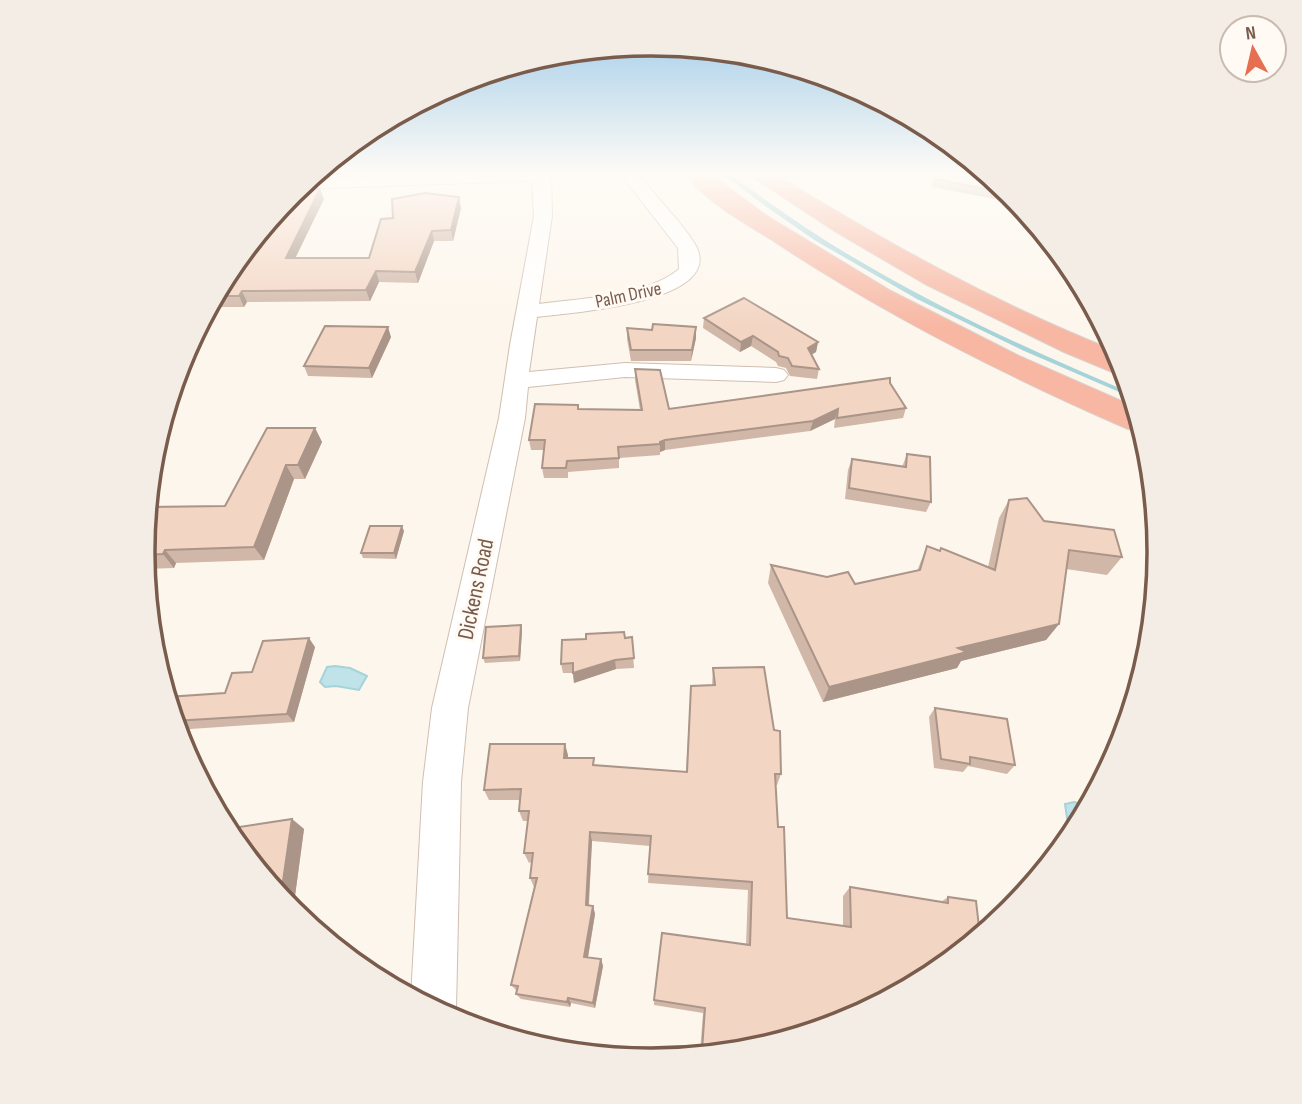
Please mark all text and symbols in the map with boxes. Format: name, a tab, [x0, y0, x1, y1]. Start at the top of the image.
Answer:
north arrow	[1218, 14, 1288, 84]
text: N	[1244, 22, 1257, 46]
street label: Palm Drive	[593, 277, 663, 314]
street label: Dickens Road	[452, 536, 500, 642]

